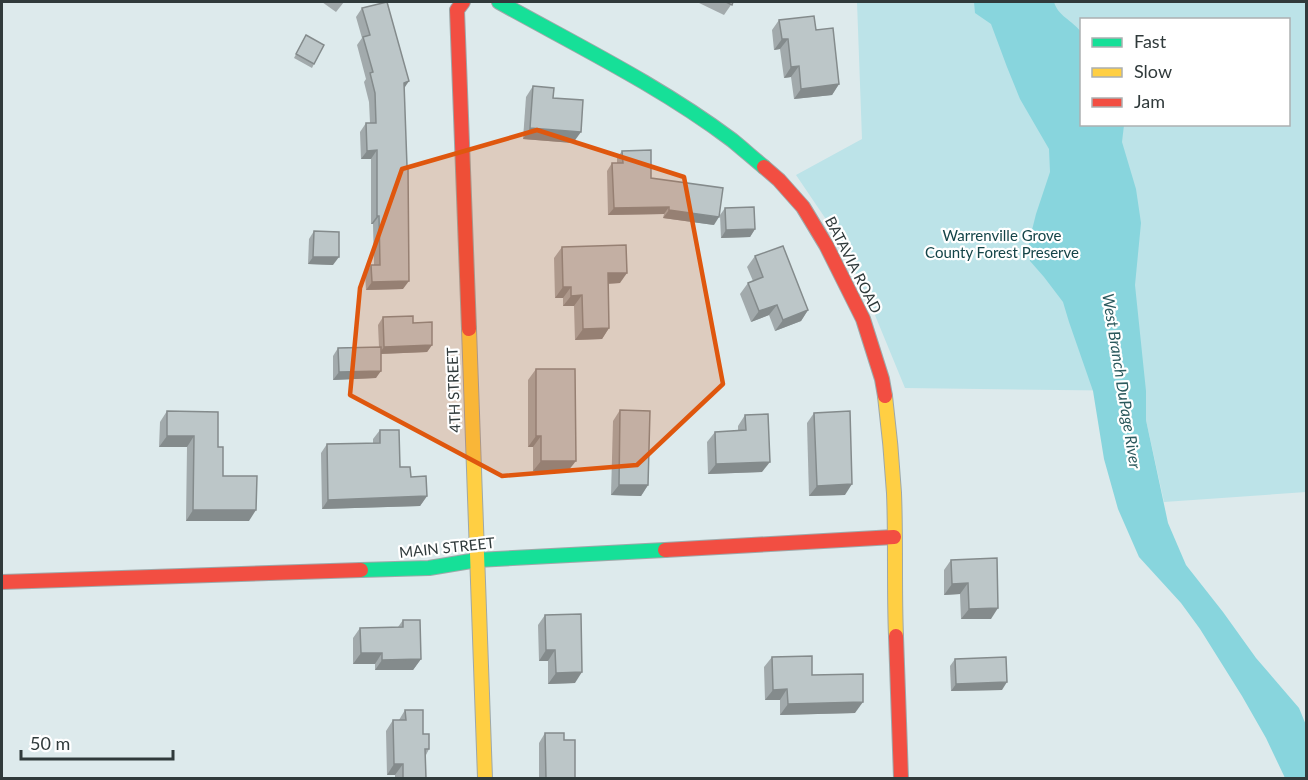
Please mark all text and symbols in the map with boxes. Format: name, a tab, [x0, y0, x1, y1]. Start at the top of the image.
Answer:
legend	[1080, 18, 1290, 126]
text: Fast	[1134, 30, 1167, 52]
text: Slow	[1134, 60, 1172, 82]
text: Jam	[1134, 90, 1165, 112]
street label: BATAVIA ROAD	[822, 213, 886, 316]
park label: Warrenville Grove County Forest Preserve	[925, 226, 1079, 261]
water label: West Branch DuPage River	[1099, 292, 1146, 470]
street label: 4TH STREET	[443, 347, 463, 433]
street label: MAIN STREET	[398, 533, 496, 561]
scale bar	[21, 723, 172, 761]
text: 50 m	[30, 732, 70, 754]

